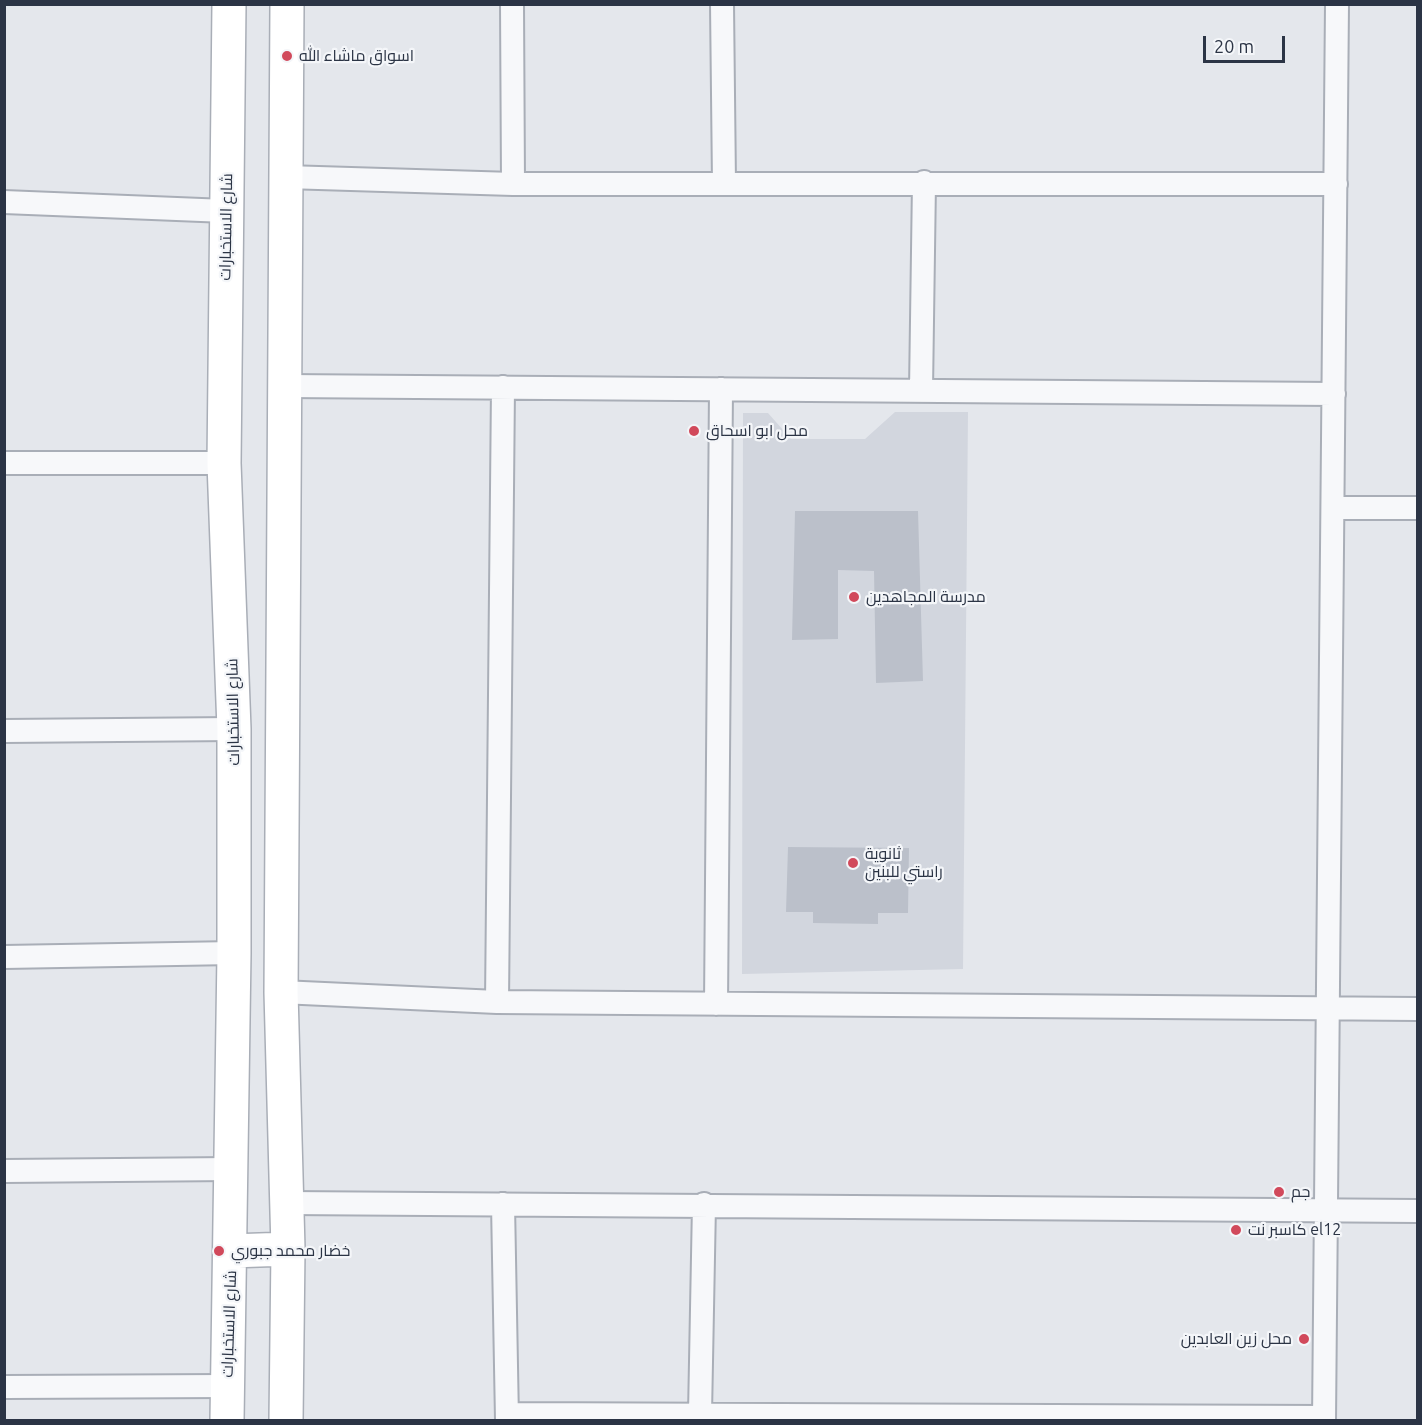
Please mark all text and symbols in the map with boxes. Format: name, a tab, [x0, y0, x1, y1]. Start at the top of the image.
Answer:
scale bar	[1206, 24, 1288, 62]
text: 20 m	[1214, 36, 1254, 56]
place label: اسواق ماشاء الله	[299, 46, 414, 66]
marker: اسواق ماشاء الله	[280, 49, 294, 63]
street label: شارع الاستخبارات	[215, 173, 237, 281]
place label: محل ابو اسحاق	[706, 421, 808, 441]
marker: محل ابو اسحاق	[687, 424, 701, 438]
place label: مدرسة المجاهدين	[866, 587, 986, 607]
marker: مدرسة المجاهدين	[847, 590, 861, 604]
street label: شارع الاستخبارات	[222, 658, 244, 766]
place label: ثانوية راستي للبنين	[865, 844, 943, 882]
marker: ثانوية راستي للبنين	[846, 856, 860, 870]
place label: جم	[1291, 1182, 1310, 1202]
marker: جم	[1272, 1185, 1286, 1199]
place label: كاسبر نت el12	[1248, 1220, 1341, 1240]
marker: كاسبر نت el12	[1229, 1223, 1243, 1237]
place label: خضار محمد جبوري	[231, 1241, 350, 1261]
marker: خضار محمد جبوري	[212, 1244, 226, 1258]
street label: شارع الاستخبارات	[218, 1270, 240, 1378]
place label: محل زين العابدين	[1181, 1329, 1292, 1349]
marker: محل زين العابدين	[1297, 1332, 1311, 1346]

